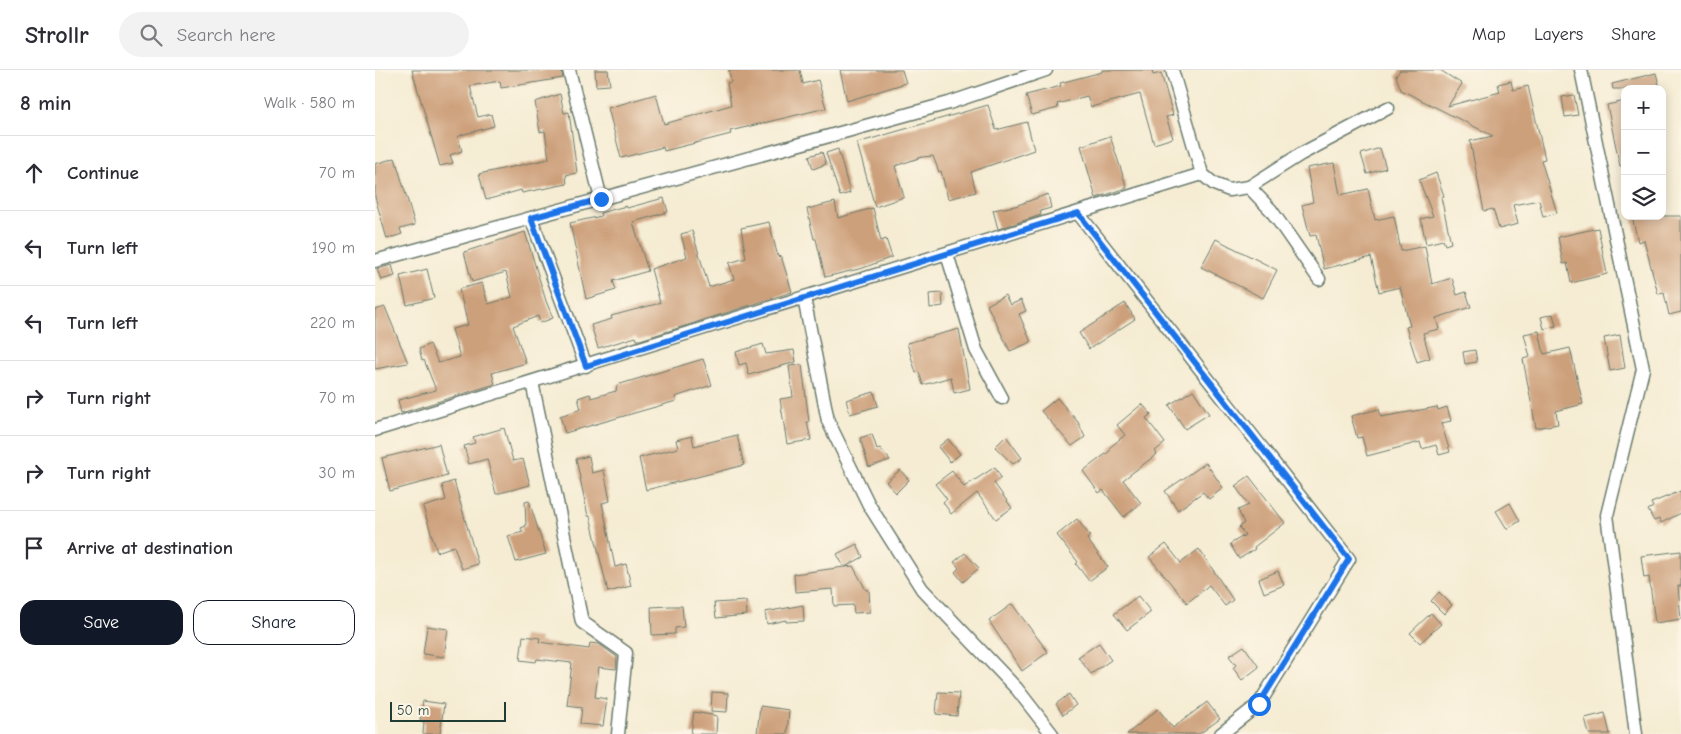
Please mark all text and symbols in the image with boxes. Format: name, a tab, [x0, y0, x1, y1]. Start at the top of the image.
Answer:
search box	[119, 12, 469, 57]
text: Strollr	[25, 21, 89, 49]
icon: search	[137, 21, 165, 49]
text: Search here	[177, 24, 276, 46]
text: Map	[1472, 24, 1506, 45]
text: Layers	[1534, 24, 1583, 45]
text: Share	[1611, 24, 1656, 45]
map controls	[1621, 85, 1666, 220]
button: +	[1621, 85, 1666, 130]
text: 8 min	[20, 91, 71, 115]
text: Walk · 580 m	[264, 94, 355, 112]
button: −	[1621, 130, 1666, 175]
icon: ahead	[20, 159, 48, 187]
text: Continue	[67, 162, 139, 184]
text: 70 m	[319, 164, 355, 182]
button: layers	[1621, 175, 1666, 220]
route end	[590, 188, 613, 211]
icon: left	[20, 234, 48, 262]
text: Turn left	[67, 237, 138, 259]
text: 190 m	[312, 239, 355, 257]
icon: left	[20, 309, 48, 337]
text: Turn left	[67, 312, 138, 334]
text: 220 m	[310, 314, 355, 332]
icon: right	[20, 384, 48, 412]
text: Turn right	[67, 387, 151, 409]
text: 70 m	[319, 389, 355, 407]
icon: right	[20, 459, 48, 487]
text: Turn right	[67, 462, 151, 484]
text: 30 m	[319, 464, 355, 482]
icon: arrive	[20, 534, 48, 562]
text: Arrive at destination	[67, 537, 233, 559]
button: Save	[20, 600, 183, 645]
button: Share	[193, 600, 355, 645]
route start	[1248, 693, 1271, 716]
scale bar	[390, 699, 506, 722]
text: 50 m	[397, 702, 429, 719]

